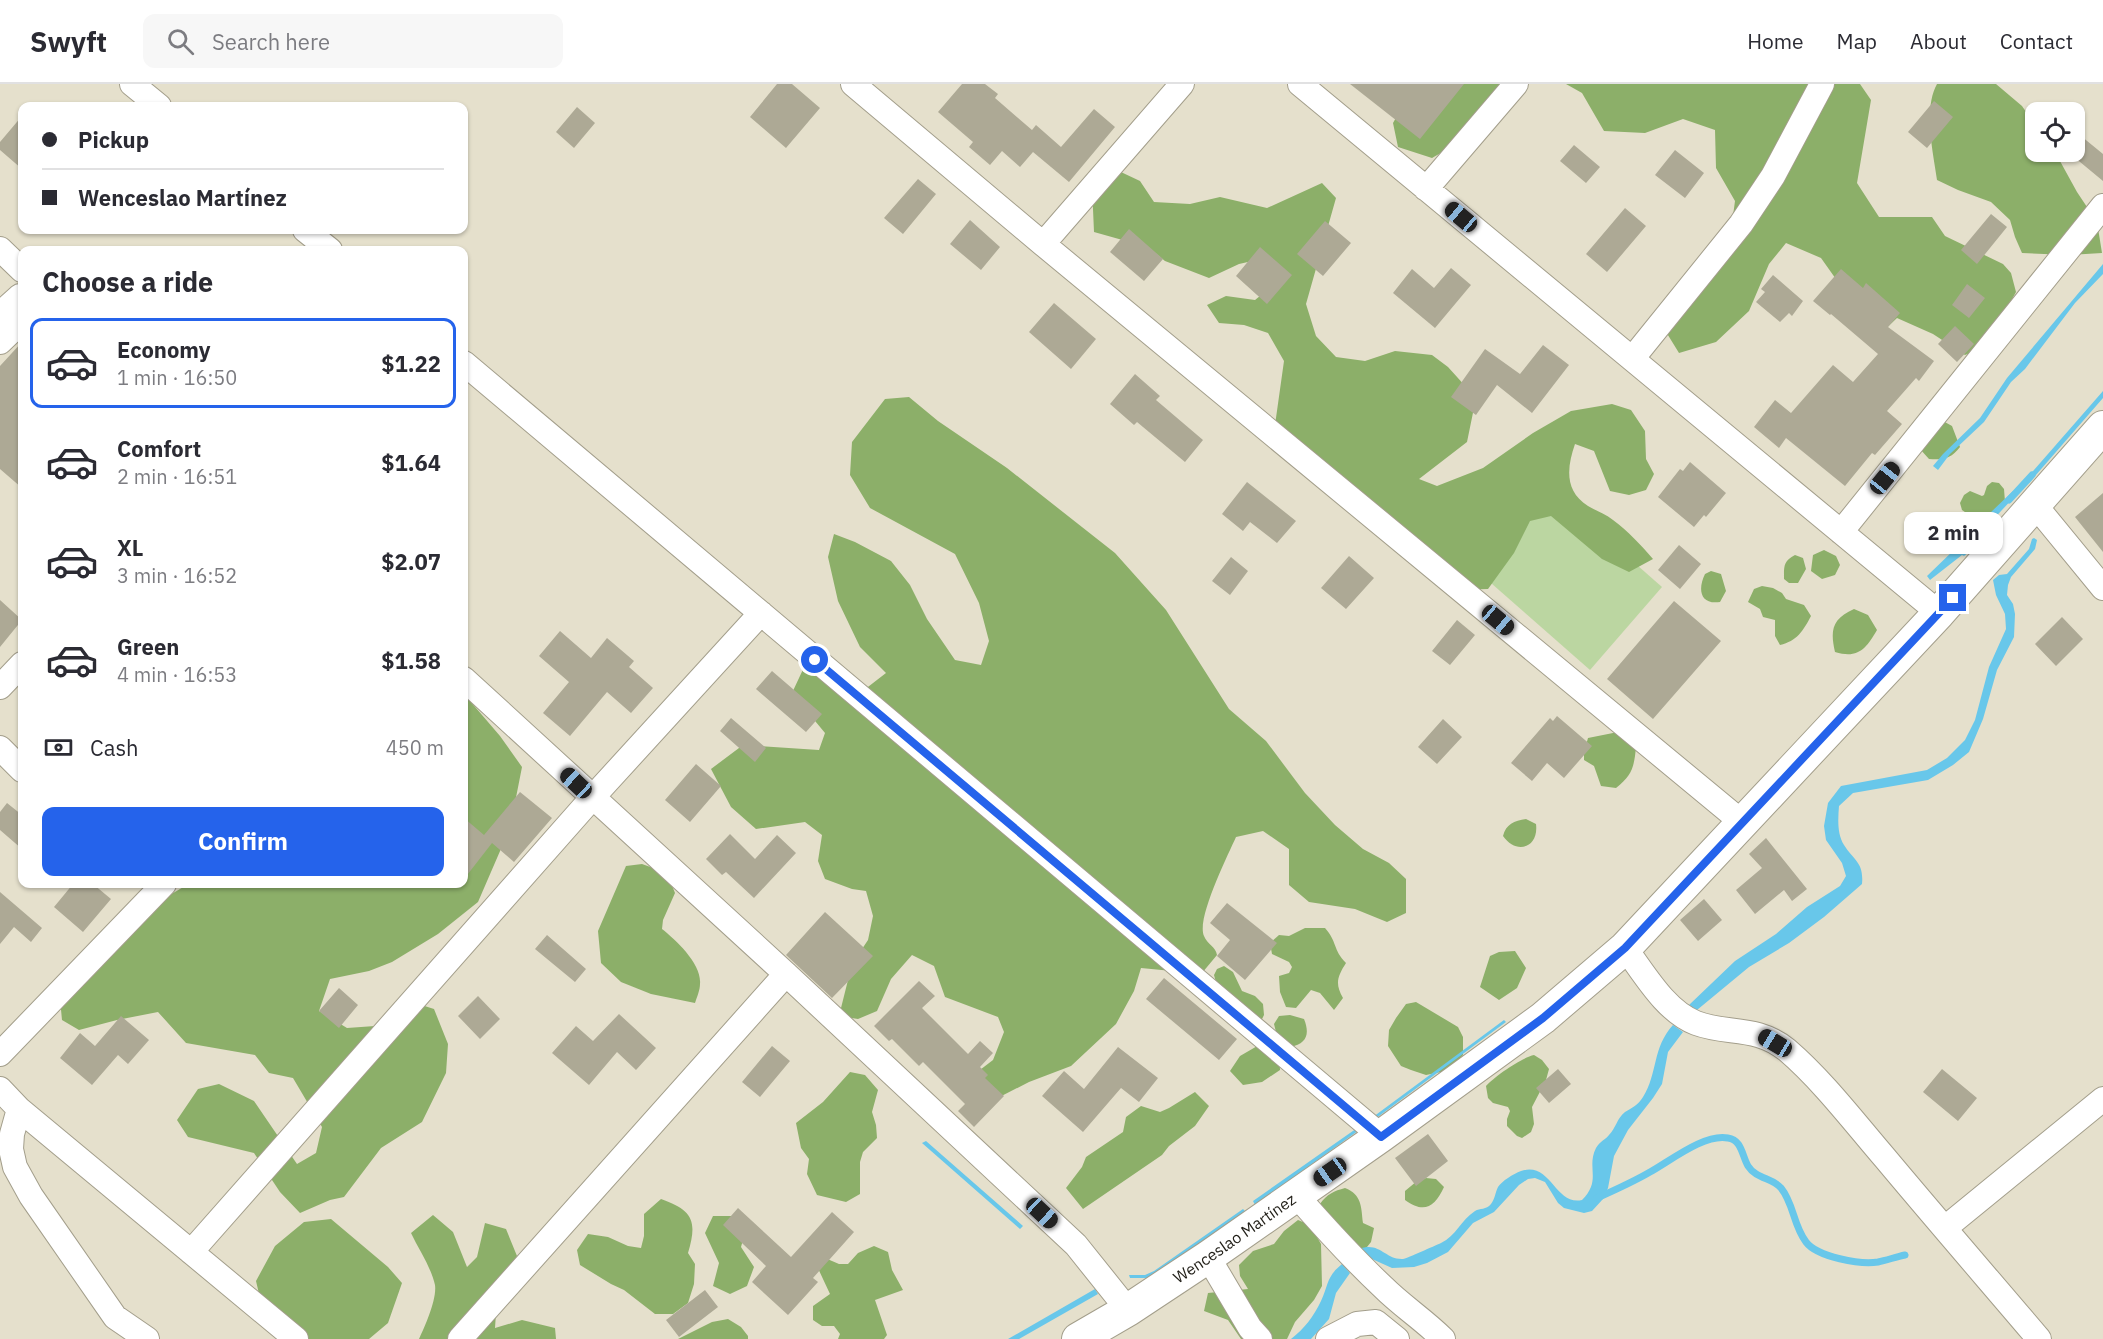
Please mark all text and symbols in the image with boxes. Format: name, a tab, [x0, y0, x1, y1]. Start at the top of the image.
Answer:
search box	[143, 14, 563, 68]
text: Swyft	[30, 23, 107, 60]
icon: search	[164, 25, 197, 58]
text: Search here	[212, 27, 330, 56]
text: Home	[1747, 27, 1804, 55]
text: Map	[1837, 27, 1877, 55]
text: About	[1910, 27, 1967, 55]
text: Contact	[2000, 27, 2073, 55]
map controls	[2025, 102, 2085, 162]
button: locate	[2025, 102, 2085, 162]
text: Pickup	[78, 125, 149, 154]
text: Wenceslao Martínez	[78, 183, 287, 212]
car	[1441, 199, 1481, 235]
text: Choose a ride	[42, 264, 213, 299]
text: Economy	[117, 335, 211, 364]
icon: car	[45, 336, 99, 390]
text: $1.22	[381, 349, 441, 378]
text: 1 min · 16:50	[117, 364, 237, 391]
text: Comfort	[117, 434, 201, 463]
icon: car	[45, 435, 99, 489]
text: $1.64	[381, 448, 441, 477]
car	[1867, 458, 1903, 498]
text: 2 min · 16:51	[117, 463, 237, 490]
callout: 2 min	[1904, 511, 2002, 553]
text: 2 min	[1927, 519, 1980, 546]
text: XL	[117, 533, 143, 562]
icon: car	[45, 534, 99, 588]
text: $2.07	[381, 547, 441, 576]
text: 3 min · 16:52	[117, 562, 237, 589]
route end	[1939, 584, 1966, 611]
car	[1478, 602, 1518, 638]
text: Green	[117, 632, 179, 661]
icon: car	[45, 633, 99, 687]
text: $1.58	[381, 646, 441, 675]
route start	[801, 646, 828, 673]
text: 4 min · 16:53	[117, 661, 237, 688]
icon: cash	[42, 731, 75, 764]
text: Cash	[90, 733, 139, 762]
text: 450 m	[386, 734, 444, 761]
car	[557, 764, 595, 802]
button: Confirm	[42, 807, 444, 876]
car	[1755, 1026, 1795, 1060]
car	[1310, 1154, 1350, 1190]
street label: Wenceslao Martínez	[1169, 1189, 1299, 1287]
car	[1023, 1194, 1061, 1232]

